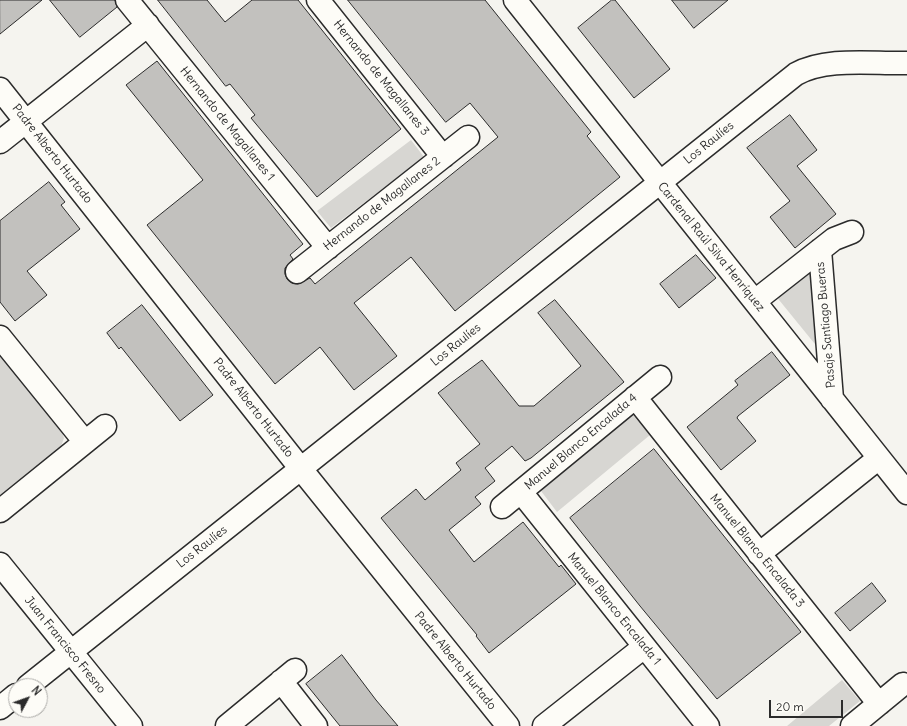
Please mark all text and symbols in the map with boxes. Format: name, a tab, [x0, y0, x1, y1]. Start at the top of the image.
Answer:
street label: Hernando de Magallanes 3	[330, 17, 432, 139]
street label: Hernando de Magallanes 1	[177, 64, 277, 184]
street label: Padre Alberto Hurtado	[9, 102, 95, 206]
street label: Los Raulíes	[681, 118, 737, 168]
street label: Hernando de Magallanes 2	[321, 154, 443, 254]
street label: Cardenal Raúl Silva Henríquez	[654, 180, 768, 314]
street label: Pasaje Santiago Bueras	[813, 261, 839, 389]
street label: Los Raulíes	[428, 320, 484, 370]
street label: Padre Alberto Hurtado	[210, 356, 296, 460]
street label: Manuel Blanco Encalada 4	[522, 391, 640, 493]
street label: Manuel Blanco Encalada 3	[707, 491, 807, 611]
street label: Los Raulíes	[174, 523, 230, 571]
street label: Manuel Blanco Encalada 1	[564, 550, 664, 668]
street label: Juan Francisco Fresno	[21, 594, 109, 696]
street label: Padre Alberto Hurtado	[411, 609, 499, 713]
north arrow	[8, 678, 48, 718]
text: N	[29, 683, 44, 698]
scale bar	[771, 692, 845, 718]
text: 20 m	[776, 699, 804, 714]

